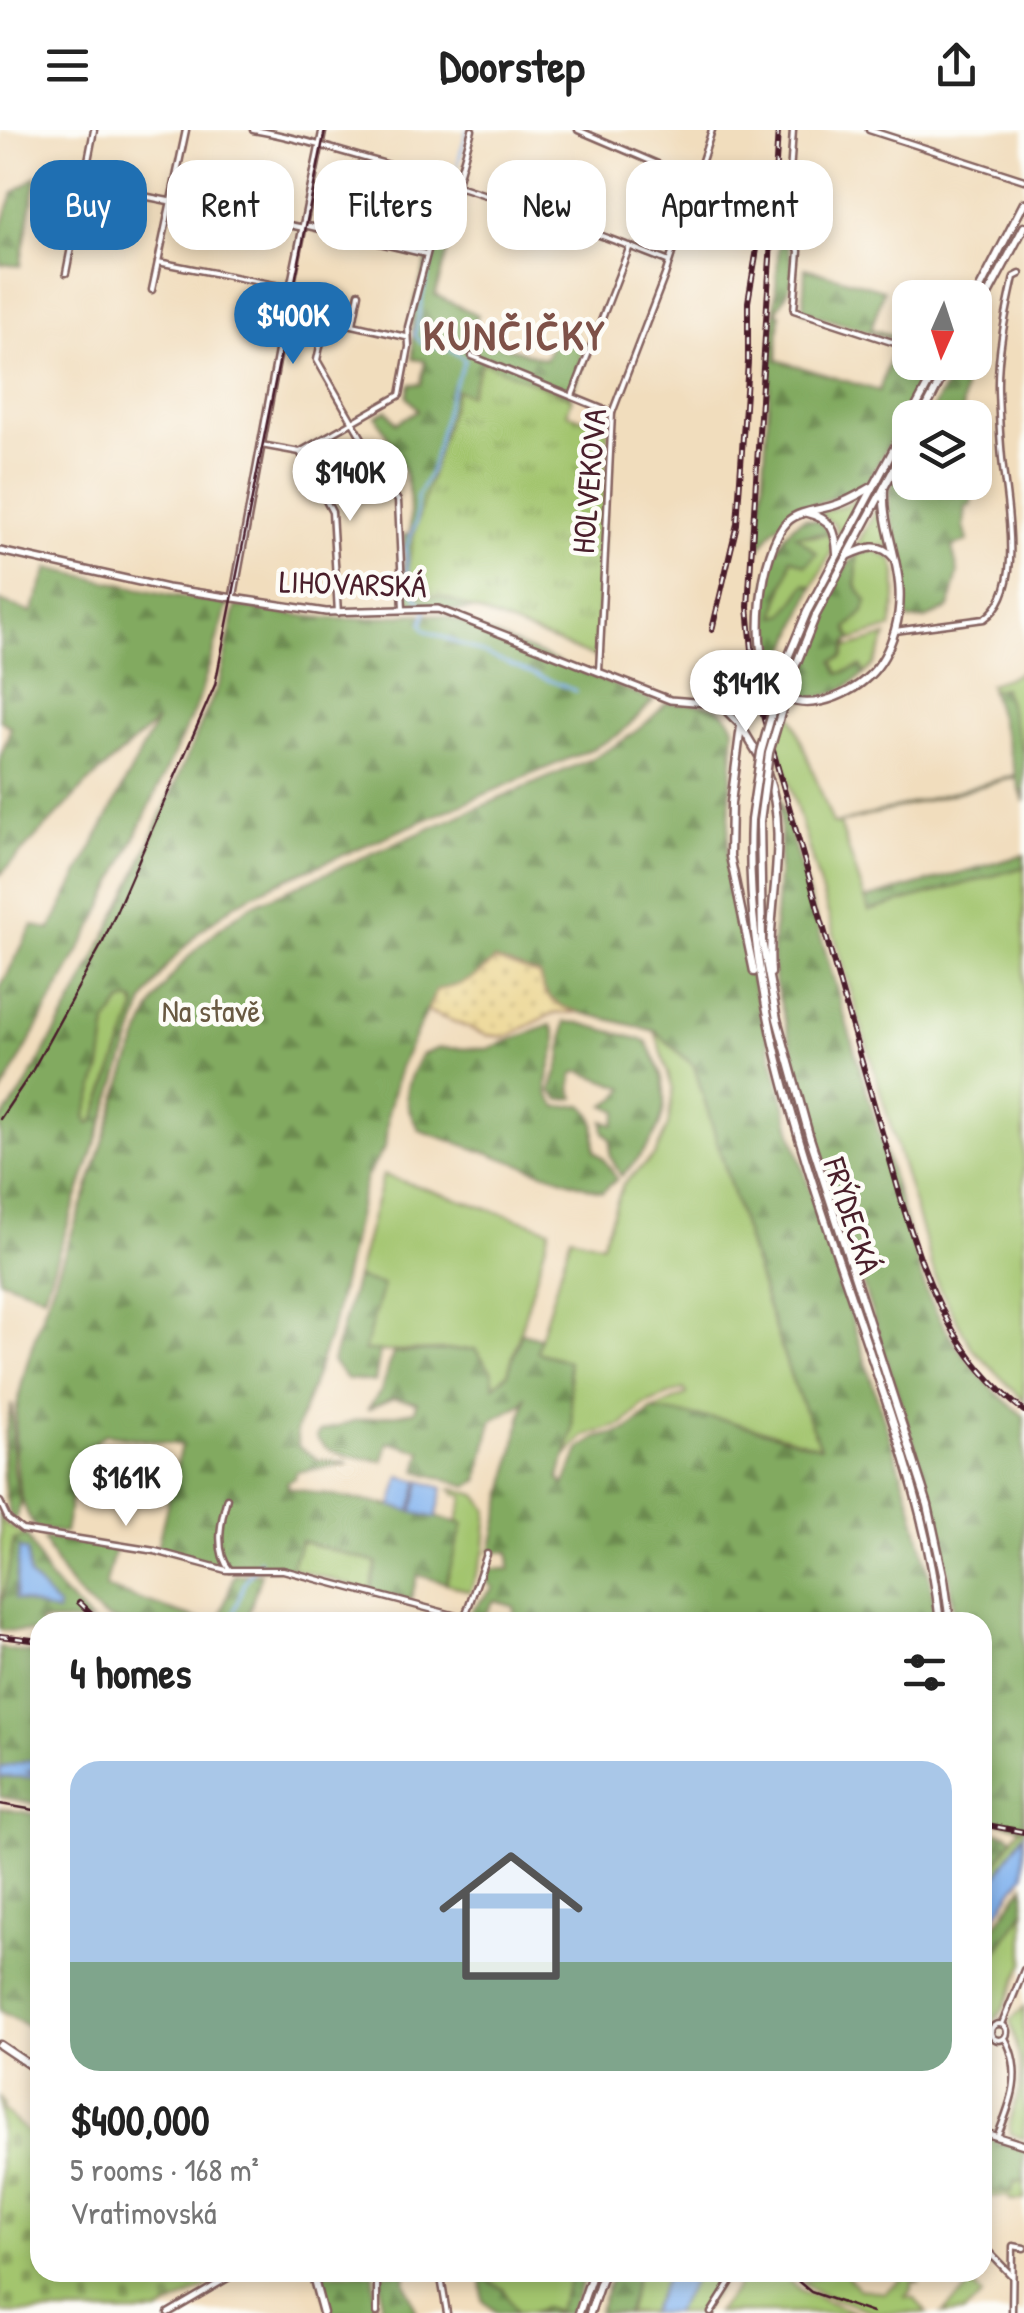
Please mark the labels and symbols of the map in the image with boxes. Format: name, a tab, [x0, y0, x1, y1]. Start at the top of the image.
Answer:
north arrow	[892, 280, 992, 380]
pin: $400K	[223, 282, 363, 367]
district label: KUNČIČKY	[423, 306, 607, 363]
street label: HOLVEKOVA	[561, 407, 616, 555]
pin: $140K	[280, 439, 420, 524]
street label: LIHOVARSKÁ	[279, 559, 428, 608]
pin: $141K	[676, 650, 816, 735]
park label: Na stavě	[162, 989, 260, 1032]
street label: FRÝDECKÁ	[813, 1151, 892, 1280]
pin: $161K	[56, 1444, 196, 1529]

